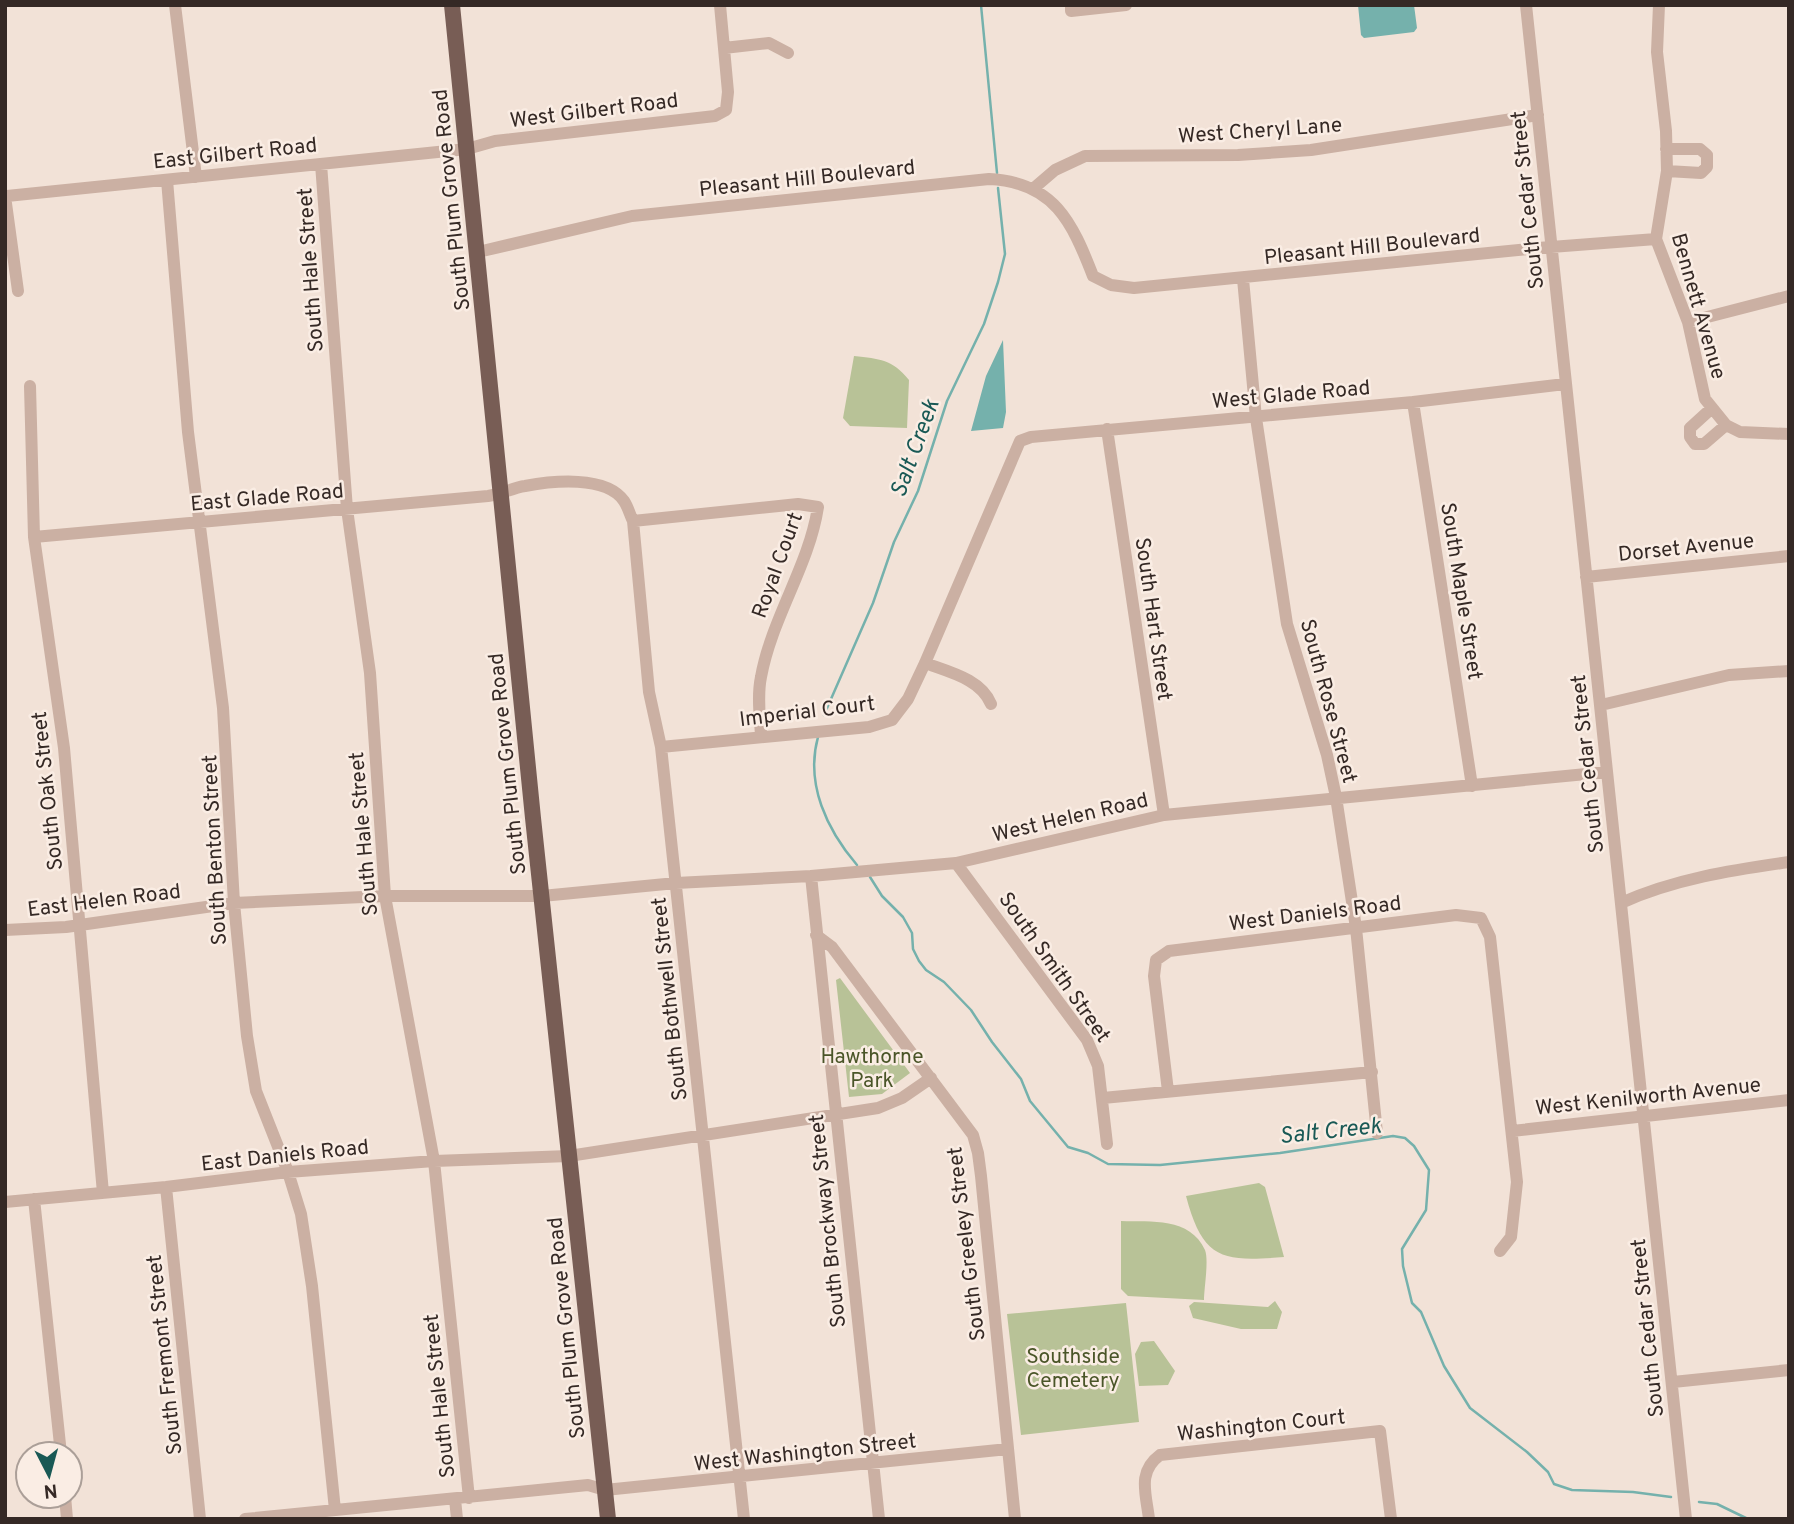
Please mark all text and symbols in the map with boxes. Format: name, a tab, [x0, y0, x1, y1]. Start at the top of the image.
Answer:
street label: South Plum Grove Road	[427, 88, 478, 312]
street label: West Gilbert Road	[508, 88, 680, 135]
street label: South Cedar Street	[1506, 109, 1551, 290]
street label: West Cheryl Lane	[1177, 112, 1343, 151]
street label: East Gilbert Road	[152, 132, 319, 177]
street label: Pleasant Hill Boulevard	[698, 155, 917, 204]
street label: South Hale Street	[292, 187, 331, 353]
street label: Pleasant Hill Boulevard	[1263, 223, 1482, 272]
street label: Bennett Avenue	[1664, 230, 1731, 383]
street label: West Glade Road	[1211, 375, 1371, 416]
water label: Salt Creek	[885, 395, 948, 502]
street label: East Glade Road	[189, 478, 345, 519]
street label: South Maple Street	[1433, 501, 1488, 682]
street label: Royal Court	[747, 509, 810, 622]
street label: Dorset Avenue	[1617, 528, 1756, 569]
street label: South Hart Street	[1128, 536, 1177, 703]
street label: South Rose Street	[1293, 616, 1362, 786]
street label: South Plum Grove Road	[483, 652, 534, 876]
street label: South Cedar Street	[1566, 673, 1611, 854]
street label: Imperial Court	[738, 691, 877, 734]
street label: South Oak Street	[27, 710, 70, 872]
street label: South Hale Street	[344, 751, 385, 917]
street label: South Benton Street	[197, 754, 234, 946]
street label: West Helen Road	[990, 787, 1151, 850]
street label: East Helen Road	[26, 879, 182, 924]
street label: South Smith Street	[992, 887, 1116, 1048]
street label: West Daniels Road	[1227, 891, 1403, 938]
street label: South Bothwell Street	[646, 896, 695, 1102]
park label: Hawthorne Park	[821, 1044, 923, 1095]
street label: West Kenilworth Avenue	[1534, 1072, 1762, 1123]
street label: South Brockway Street	[804, 1113, 853, 1329]
water label: Salt Creek	[1278, 1113, 1383, 1152]
street label: East Daniels Road	[200, 1134, 370, 1179]
street label: South Greeley Street	[942, 1145, 993, 1342]
street label: South Plum Grove Road	[542, 1216, 593, 1440]
street label: South Cedar Street	[1626, 1237, 1671, 1418]
street label: South Fremont Street	[142, 1253, 189, 1456]
street label: South Hale Street	[418, 1313, 463, 1479]
park label: Southside Cemetery	[1026, 1344, 1120, 1395]
street label: Washington Court	[1176, 1404, 1347, 1449]
street label: West Washington Street	[693, 1428, 918, 1479]
north arrow	[14, 1440, 84, 1510]
text: N	[43, 1477, 59, 1503]

